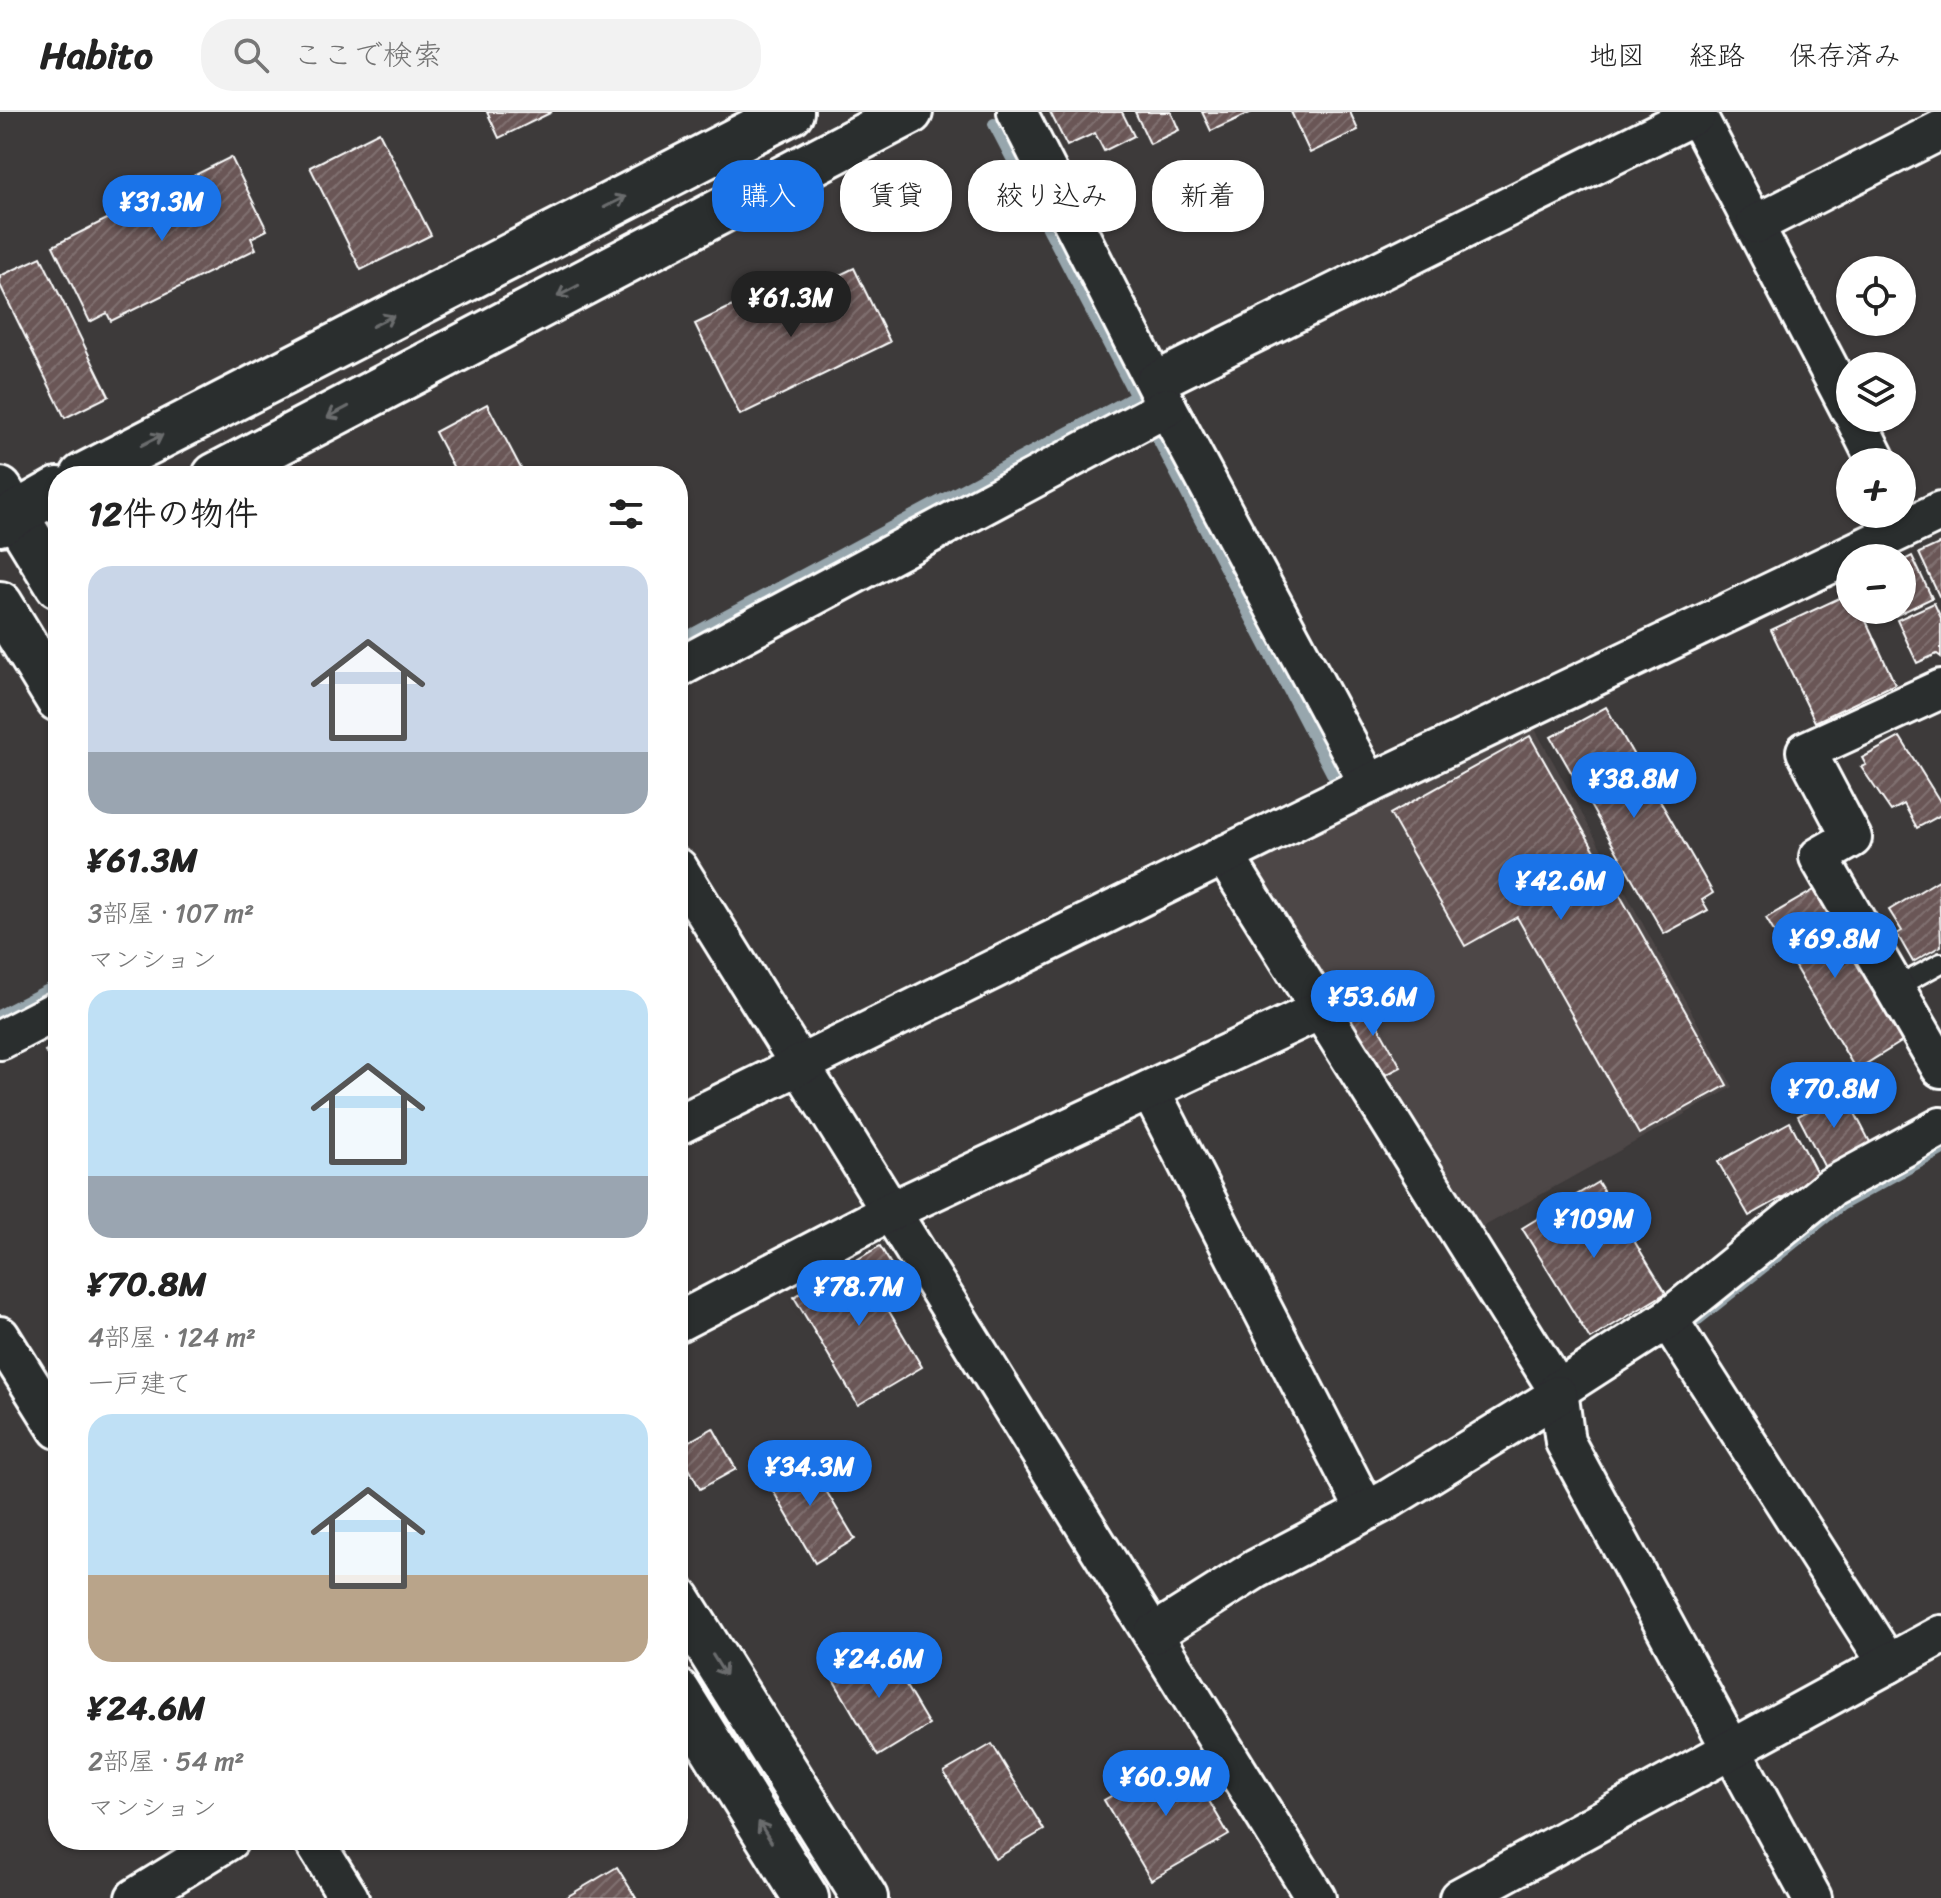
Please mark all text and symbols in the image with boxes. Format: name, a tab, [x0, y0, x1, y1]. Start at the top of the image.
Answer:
search box	[201, 19, 761, 91]
text: Habito	[40, 22, 153, 89]
text: ここで検索	[293, 28, 443, 82]
text: 地図	[1589, 31, 1645, 80]
text: 経路	[1689, 31, 1745, 80]
text: 保存済み	[1789, 31, 1901, 80]
icon: search	[229, 33, 273, 77]
chip: 購入	[712, 160, 824, 232]
chip: 賃貸	[840, 160, 952, 232]
chip: 絞り込み	[968, 160, 1136, 232]
chip: 新着	[1152, 160, 1264, 232]
pin: ¥31.3M	[97, 175, 227, 243]
text: ¥31.3M	[120, 178, 204, 224]
one-way arrow	[602, 194, 626, 210]
map controls	[1836, 256, 1916, 624]
button: locate	[1836, 256, 1916, 336]
pin: ¥61.3M	[726, 271, 856, 339]
text: ¥61.3M	[749, 274, 833, 320]
one-way arrow	[557, 284, 581, 299]
one-way arrow	[371, 313, 395, 328]
button: layers	[1836, 352, 1916, 432]
one-way arrow	[326, 404, 350, 420]
one-way arrow	[139, 431, 163, 447]
button: +	[1836, 448, 1916, 528]
text: 12件の物件	[88, 484, 258, 544]
icon: filters	[604, 492, 648, 536]
button: −	[1836, 544, 1916, 624]
icon: home	[296, 618, 440, 762]
pin: ¥38.8M	[1569, 752, 1699, 820]
text: ¥38.8M	[1589, 755, 1679, 801]
text: ¥61.3M	[88, 830, 197, 890]
pin: ¥42.6M	[1496, 854, 1626, 922]
text: ¥42.6M	[1516, 857, 1606, 903]
text: 3部屋 · 107 m²	[88, 890, 254, 936]
pin: ¥69.8M	[1770, 912, 1900, 980]
text: ¥69.8M	[1790, 915, 1880, 961]
text: マンション	[88, 936, 217, 982]
pin: ¥53.6M	[1308, 970, 1438, 1038]
text: ¥53.6M	[1329, 973, 1417, 1019]
icon: home	[296, 1042, 440, 1186]
pin: ¥70.8M	[1769, 1062, 1899, 1130]
text: ¥70.8M	[1789, 1065, 1879, 1111]
pin: ¥109M	[1538, 1192, 1650, 1260]
text: ¥109M	[1554, 1195, 1634, 1241]
text: ¥70.8M	[88, 1254, 206, 1314]
pin: ¥78.7M	[794, 1260, 924, 1328]
text: ¥78.7M	[815, 1263, 903, 1309]
text: 4部屋 · 124 m²	[88, 1314, 256, 1360]
text: 一戸建て	[88, 1360, 192, 1406]
pin: ¥34.3M	[745, 1440, 875, 1508]
text: ¥34.3M	[766, 1443, 854, 1489]
icon: home	[296, 1466, 440, 1610]
pin: ¥24.6M	[814, 1632, 944, 1700]
text: ¥24.6M	[834, 1635, 924, 1681]
one-way arrow	[712, 1653, 728, 1676]
text: ¥24.6M	[88, 1678, 205, 1738]
text: 2部屋 · 54 m²	[88, 1738, 245, 1784]
pin: ¥60.9M	[1101, 1750, 1231, 1818]
text: ¥60.9M	[1121, 1753, 1211, 1799]
text: マンション	[88, 1784, 217, 1830]
one-way arrow	[757, 1821, 773, 1844]

